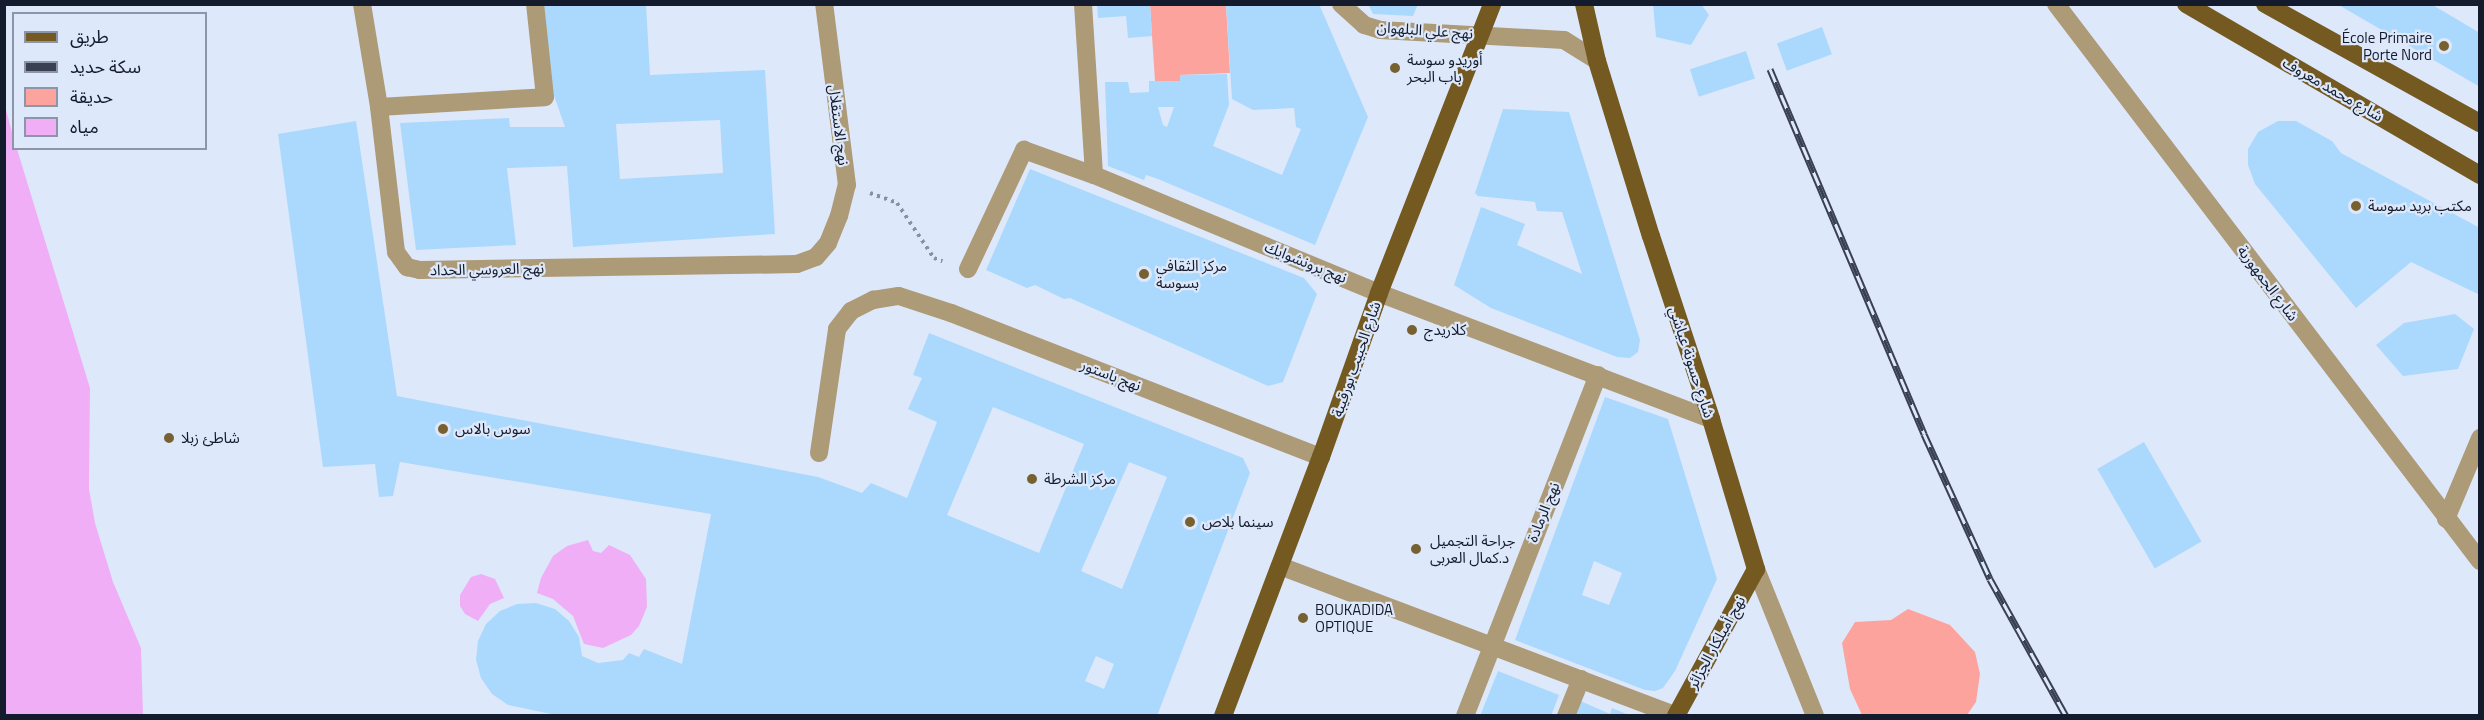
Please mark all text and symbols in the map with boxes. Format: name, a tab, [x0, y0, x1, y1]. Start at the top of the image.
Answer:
legend	[12, 12, 207, 150]
street label: نهج علي البلهوان	[1376, 18, 1474, 42]
text: طريق	[70, 23, 109, 50]
place label: École Primaire Porte Nord	[2342, 28, 2432, 63]
marker: École Primaire Porte Nord	[2437, 39, 2451, 53]
place label: أوريدو سوسة باب البحر	[1407, 50, 1483, 85]
text: سكة حديد	[70, 53, 141, 80]
street label: شارع محمد معروف	[2280, 53, 2386, 125]
marker: أوريدو سوسة باب البحر	[1388, 61, 1402, 75]
text: حديقة	[70, 83, 113, 110]
street label: نهج الاستقلال	[825, 84, 853, 166]
text: مياه	[70, 113, 99, 140]
place label: مكتب بريد سوسة	[2368, 197, 2472, 215]
marker: مكتب بريد سوسة	[2349, 199, 2363, 213]
street label: نهج برونشوايك	[1262, 237, 1350, 287]
street label: شارع الجمهورية	[2234, 242, 2302, 324]
place label: مركز الثقافي بسوسة	[1156, 256, 1227, 291]
street label: نهج العروسي الحداد	[430, 259, 544, 279]
marker: مركز الثقافي بسوسة	[1137, 267, 1151, 281]
street label: شارع الحبيب بورقيبة	[1328, 299, 1384, 419]
street label: شارع حسونة عياشي	[1665, 304, 1719, 420]
place label: كلاريدج	[1424, 321, 1466, 339]
marker: كلاريدج	[1405, 323, 1419, 337]
street label: نهج باستور	[1078, 355, 1144, 395]
place label: سوس بالاس	[455, 420, 531, 438]
marker: سوس بالاس	[436, 422, 450, 436]
place label: شاطئ زبلا	[181, 429, 240, 447]
marker: شاطئ زبلا	[162, 431, 176, 445]
place label: مركز الشرطة	[1044, 470, 1116, 488]
marker: مركز الشرطة	[1025, 472, 1039, 486]
street label: نهج الرمادة	[1523, 479, 1563, 545]
place label: سينما بلاص	[1202, 513, 1273, 531]
marker: سينما بلاص	[1183, 515, 1197, 529]
place label: جراحة التجميل د.كمال العربى	[1430, 531, 1515, 566]
marker: جراحة التجميل د.كمال العربى	[1407, 540, 1425, 558]
street label: نهج أميلكار الجزائر	[1683, 593, 1749, 691]
place label: BOUKADIDA OPTIQUE	[1315, 600, 1393, 635]
marker: BOUKADIDA OPTIQUE	[1296, 611, 1310, 625]

